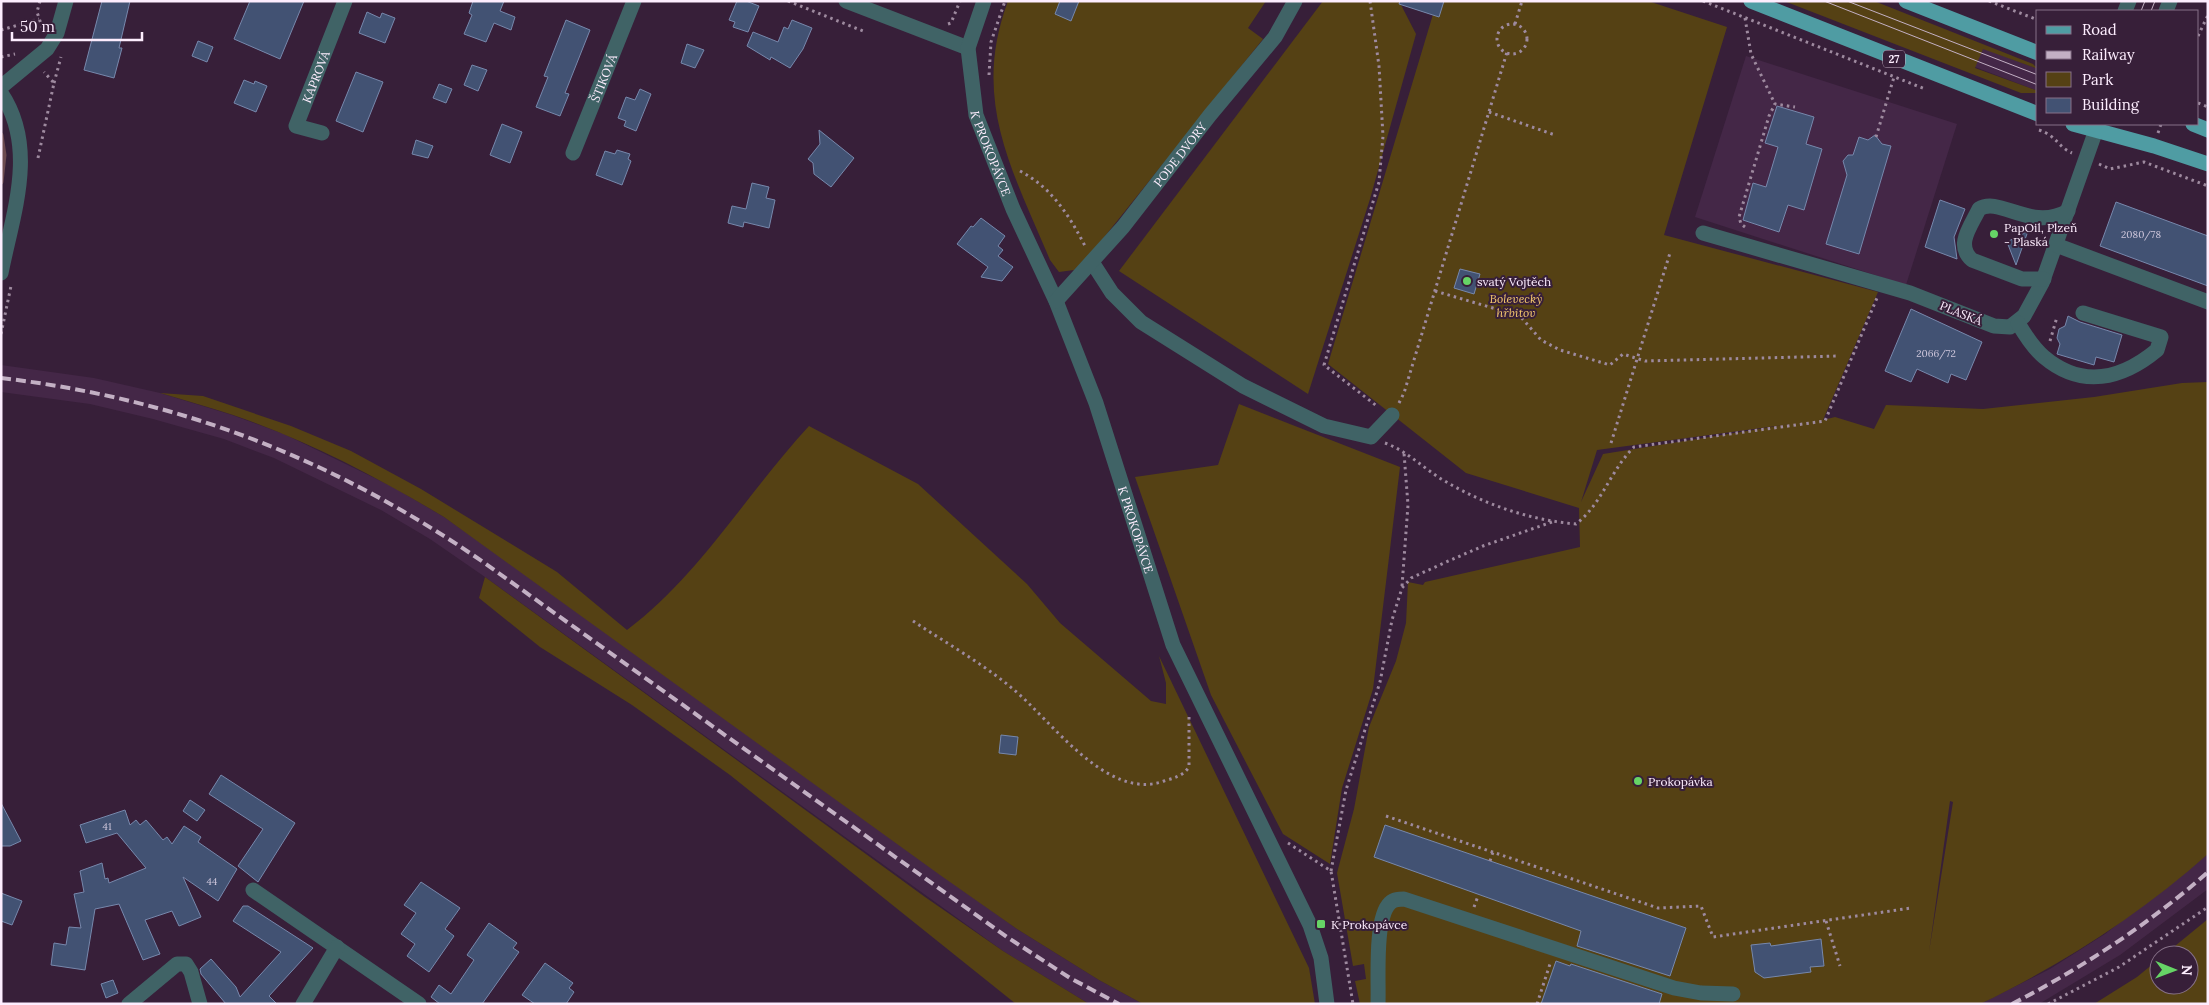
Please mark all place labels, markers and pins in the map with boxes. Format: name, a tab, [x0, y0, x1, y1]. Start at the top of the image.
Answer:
place label: PapOil, Plzeň - Plaská	[2004, 220, 2077, 249]
marker: PapOil, Plzeň - Plaská	[1988, 228, 2000, 240]
place label: svatý Vojtěch	[1477, 274, 1551, 289]
marker: svatý Vojtěch	[1461, 275, 1473, 287]
place label: Prokopávka	[1648, 774, 1713, 789]
marker: Prokopávka	[1632, 775, 1644, 787]
place label: K Prokopávce	[1331, 917, 1408, 932]
marker: K Prokopávce	[1315, 918, 1327, 930]

